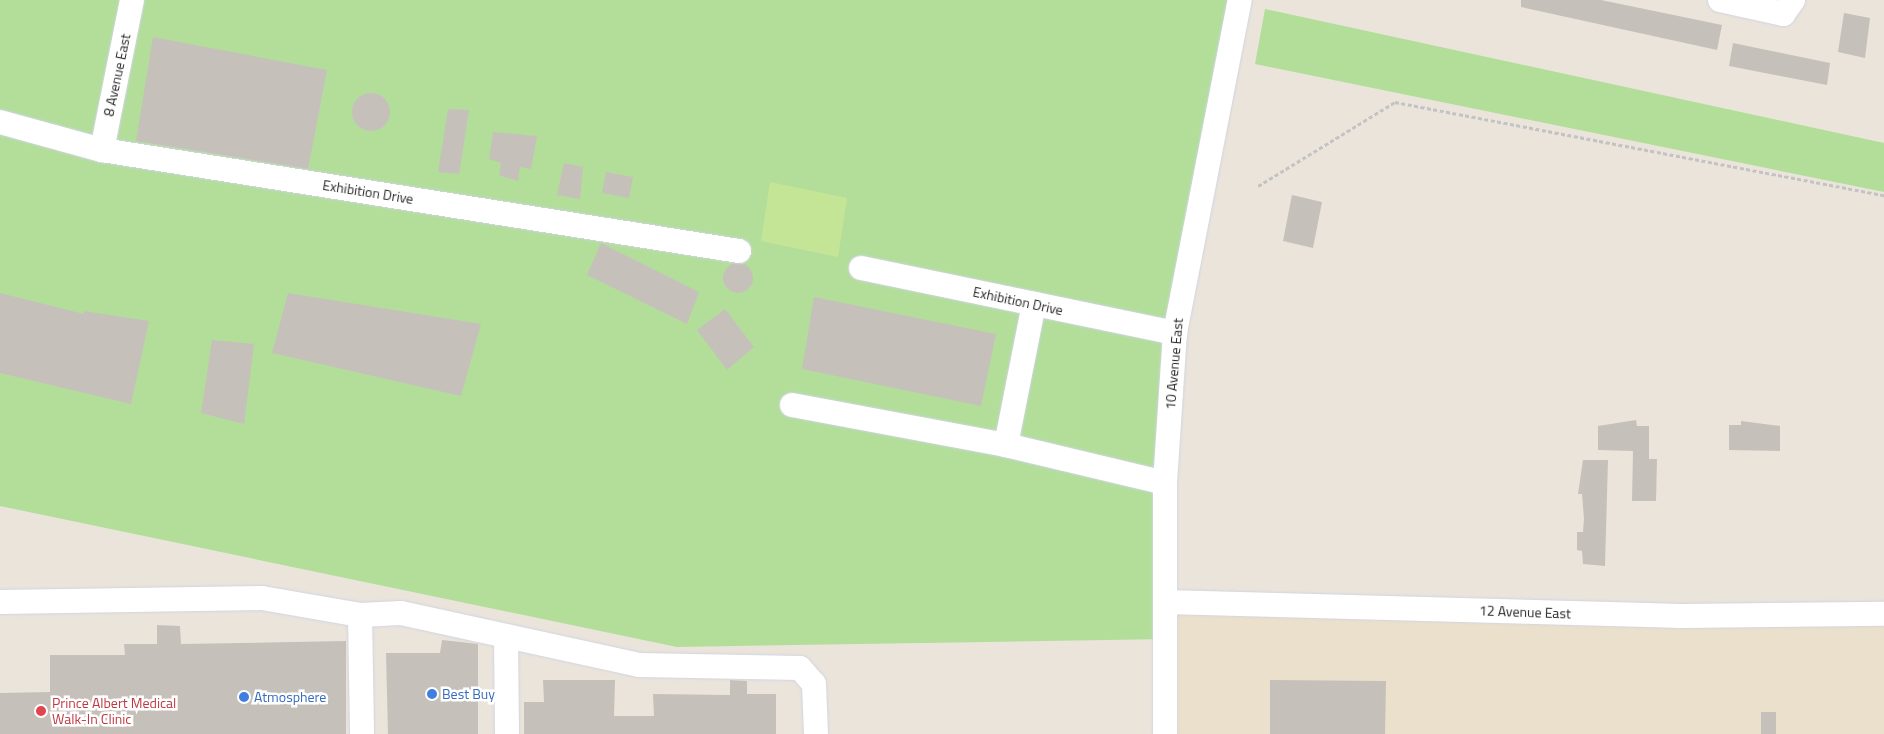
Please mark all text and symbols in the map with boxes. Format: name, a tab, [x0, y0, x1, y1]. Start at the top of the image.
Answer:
street label: 8 Avenue East	[100, 32, 134, 118]
street label: Exhibition Drive	[321, 177, 415, 207]
street label: Exhibition Drive	[971, 283, 1065, 319]
street label: 10 Avenue East	[1162, 318, 1186, 410]
street label: 12 Avenue East	[1479, 602, 1571, 622]
place label: Best Buy	[442, 686, 495, 702]
marker: Best Buy	[426, 688, 438, 700]
place label: Atmosphere	[254, 689, 326, 705]
marker: Atmosphere	[238, 691, 250, 703]
place label: Prince Albert Medical Walk-In Clinic	[52, 695, 176, 728]
marker: Prince Albert Medical Walk-In Clinic	[34, 704, 48, 718]

